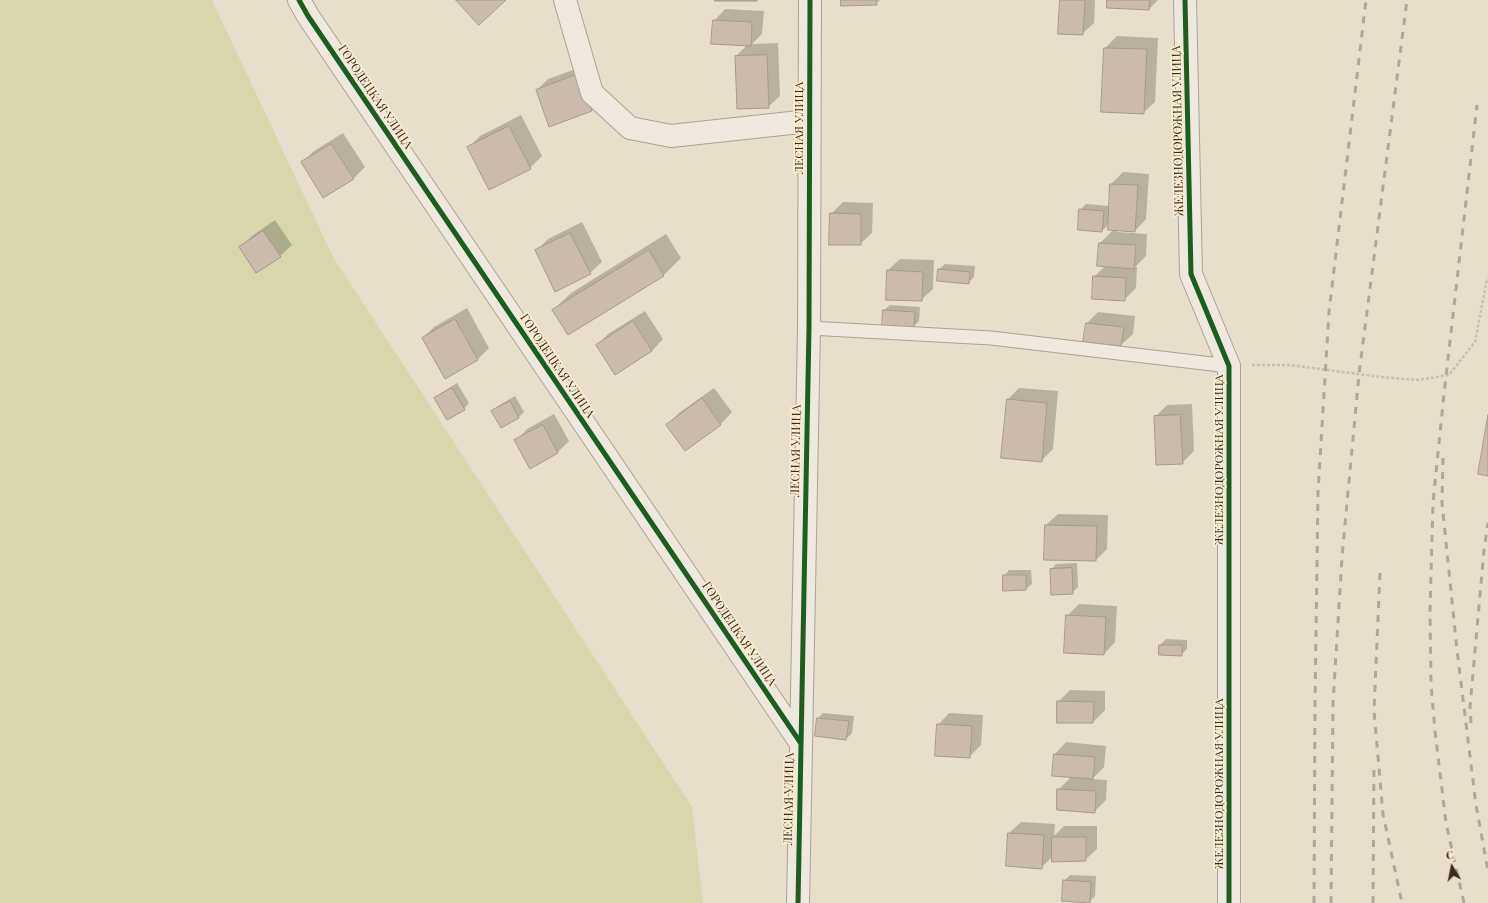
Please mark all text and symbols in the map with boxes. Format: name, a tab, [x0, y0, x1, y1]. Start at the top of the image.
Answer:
street label: ГОРОДЕЦКАЯ УЛИЦА	[335, 42, 415, 152]
street label: ЖЕЛЕЗНОДОРОЖНАЯ УЛИЦА	[1169, 45, 1187, 217]
street label: ЛЕСНАЯ УЛИЦА	[792, 82, 806, 174]
street label: ГОРОДЕЦКАЯ УЛИЦА	[517, 311, 597, 421]
street label: ЖЕЛЕЗНОДОРОЖНАЯ УЛИЦА	[1212, 374, 1226, 546]
street label: ЛЕСНАЯ УЛИЦА	[788, 405, 804, 497]
street label: ГОРОДЕЦКАЯ УЛИЦА	[699, 579, 779, 689]
street label: ЖЕЛЕЗНОДОРОЖНАЯ УЛИЦА	[1212, 698, 1226, 870]
street label: ЛЕСНАЯ УЛИЦА	[781, 753, 797, 845]
north arrow	[1432, 847, 1472, 887]
text: С	[1445, 847, 1455, 863]

